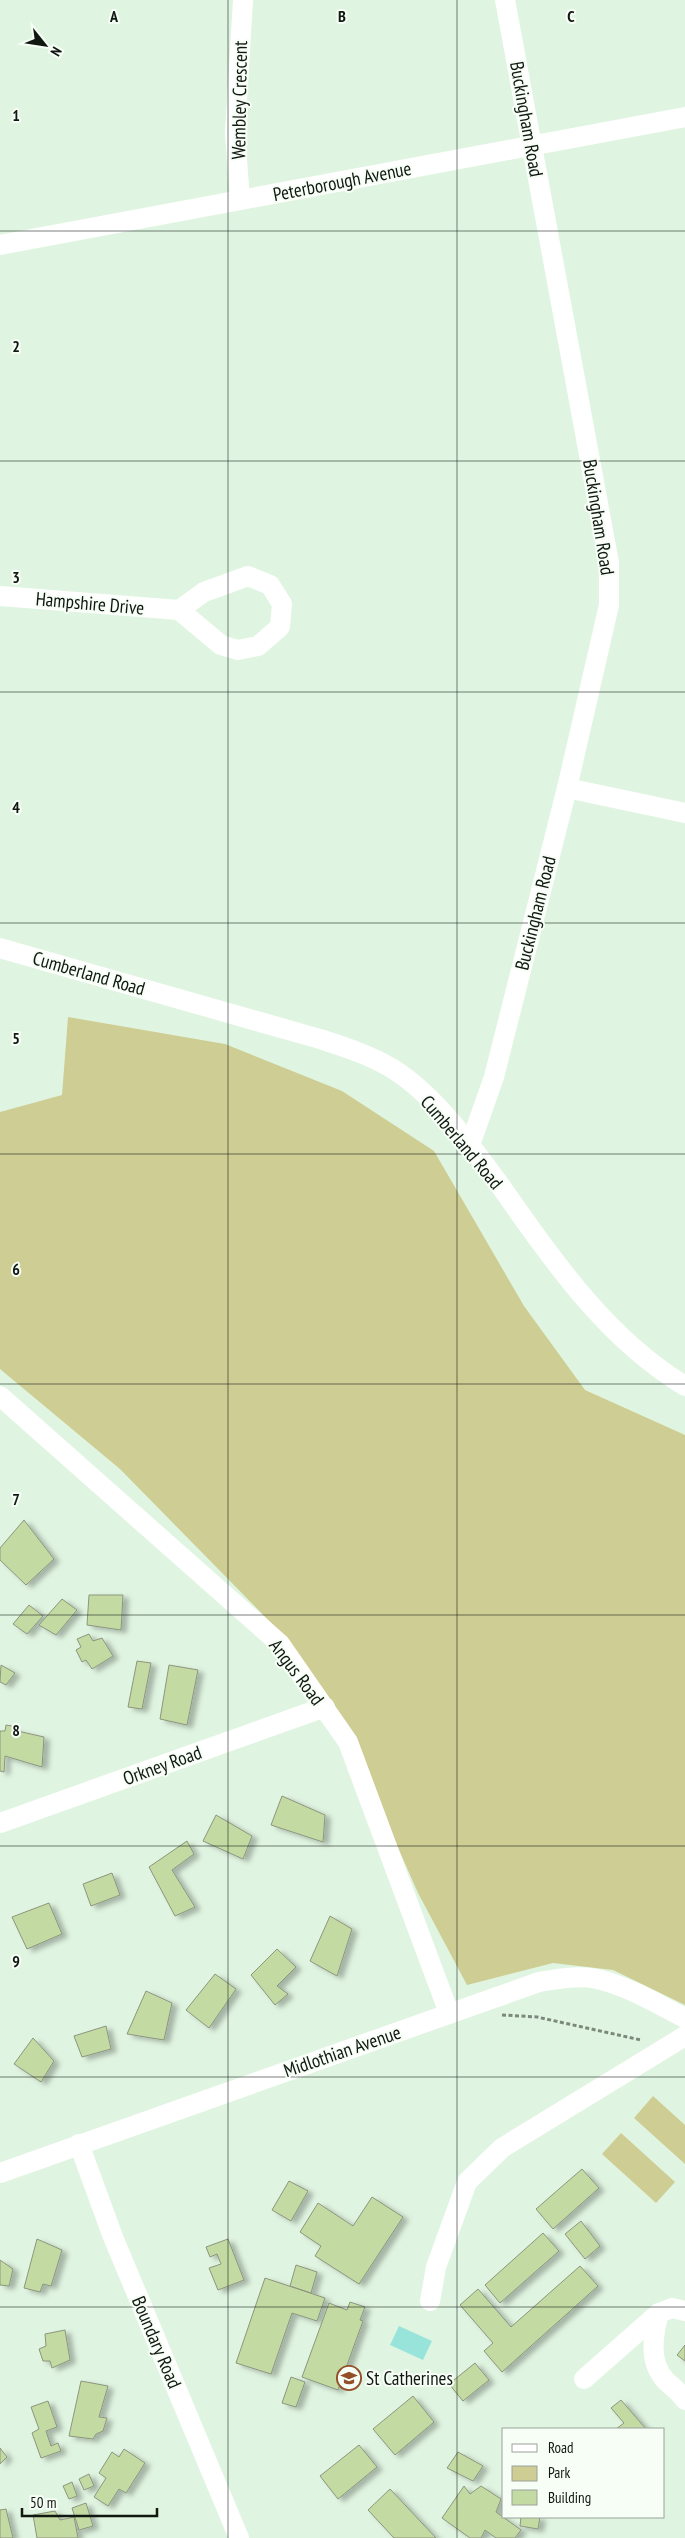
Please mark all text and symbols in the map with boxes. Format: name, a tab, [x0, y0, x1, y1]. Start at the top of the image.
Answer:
text: A	[109, 6, 119, 26]
text: B	[338, 6, 346, 26]
text: C	[567, 6, 575, 26]
north arrow	[20, 20, 70, 70]
street label: Wembley Crescent	[226, 40, 252, 160]
text: N	[47, 44, 66, 59]
street label: Buckingham Road	[505, 59, 549, 179]
text: 1	[12, 105, 20, 125]
street label: Peterborough Avenue	[271, 156, 413, 206]
text: 2	[12, 336, 20, 356]
street label: Buckingham Road	[578, 457, 620, 577]
text: 3	[12, 567, 20, 587]
street label: Hampshire Drive	[35, 586, 145, 620]
text: 4	[12, 797, 20, 817]
street label: Buckingham Road	[509, 853, 561, 973]
street label: Cumberland Road	[30, 946, 148, 1000]
text: 5	[12, 1028, 20, 1048]
street label: Cumberland Road	[416, 1090, 508, 1194]
text: 6	[12, 1259, 20, 1279]
text: 7	[12, 1489, 20, 1509]
street label: Angus Road	[264, 1634, 330, 1710]
text: 8	[12, 1720, 20, 1740]
street label: Orkney Road	[119, 1740, 205, 1790]
text: 9	[12, 1951, 20, 1971]
street label: Midlothian Avenue	[280, 2020, 404, 2082]
street label: Boundary Road	[127, 2292, 187, 2392]
school or university icon: St Catherines	[336, 2365, 362, 2391]
place label: St Catherines	[366, 2366, 453, 2390]
legend	[502, 2428, 665, 2518]
text: Road	[548, 2438, 574, 2457]
text: Park	[548, 2463, 570, 2482]
scale bar	[22, 2486, 158, 2518]
text: Building	[548, 2488, 591, 2507]
text: 50 m	[30, 2493, 56, 2512]

